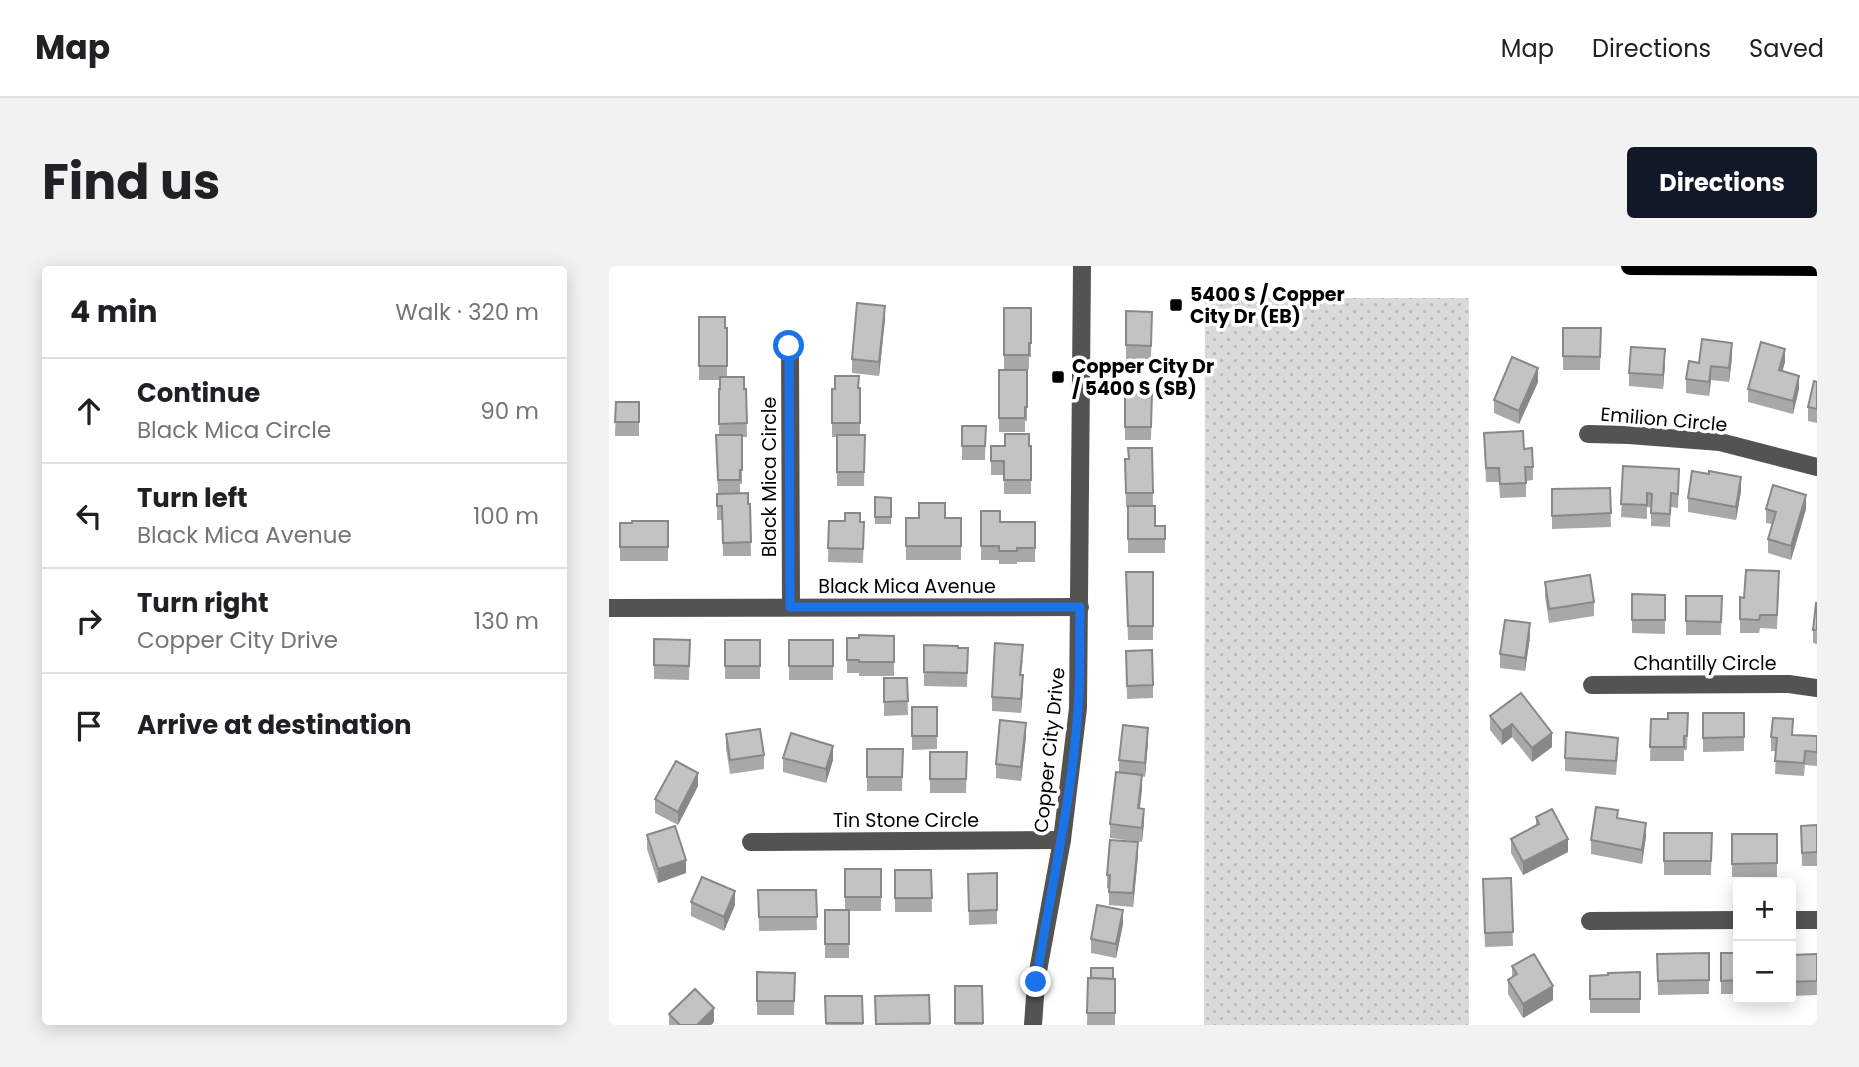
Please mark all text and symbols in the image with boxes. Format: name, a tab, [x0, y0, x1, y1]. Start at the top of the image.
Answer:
text: Map	[35, 24, 110, 71]
text: Map	[1501, 32, 1554, 65]
text: Directions	[1592, 32, 1711, 65]
text: Saved	[1749, 32, 1824, 65]
button: Directions	[1627, 147, 1817, 218]
text: Find us	[42, 148, 220, 216]
place label: 5400 S / Copper City Dr (EB)	[1190, 281, 1345, 330]
text: 4 min	[70, 290, 158, 333]
text: Walk · 320 m	[395, 296, 539, 328]
marker: 5400 S / Copper City Dr (EB)	[1168, 297, 1184, 313]
route start	[773, 330, 804, 361]
place label: Copper City Dr / 5400 S (SB)	[1072, 353, 1214, 402]
marker: Copper City Dr / 5400 S (SB)	[1050, 369, 1066, 385]
text: Continue	[137, 375, 260, 411]
icon: ahead	[70, 392, 108, 430]
text: 90 m	[480, 395, 539, 427]
street label: Black Mica Circle	[756, 397, 783, 557]
street label: Emilion Circle	[1599, 401, 1728, 438]
text: Black Mica Circle	[137, 414, 331, 446]
text: Turn left	[137, 480, 248, 516]
icon: left	[70, 497, 108, 535]
text: 100 m	[473, 500, 539, 532]
text: Black Mica Avenue	[137, 519, 352, 551]
street label: Black Mica Avenue	[818, 573, 996, 600]
text: Turn right	[137, 585, 269, 621]
icon: right	[70, 602, 108, 640]
text: 130 m	[474, 605, 539, 637]
text: Copper City Drive	[137, 624, 338, 656]
street label: Chantilly Circle	[1634, 650, 1776, 677]
street label: Copper City Drive	[1027, 666, 1072, 834]
icon: arrive	[70, 707, 108, 745]
text: Arrive at destination	[137, 707, 412, 743]
street label: Tin Stone Circle	[833, 807, 979, 834]
map controls	[1733, 878, 1796, 1004]
button: +	[1733, 878, 1796, 941]
button: −	[1733, 941, 1796, 1004]
route end	[1020, 966, 1051, 997]

